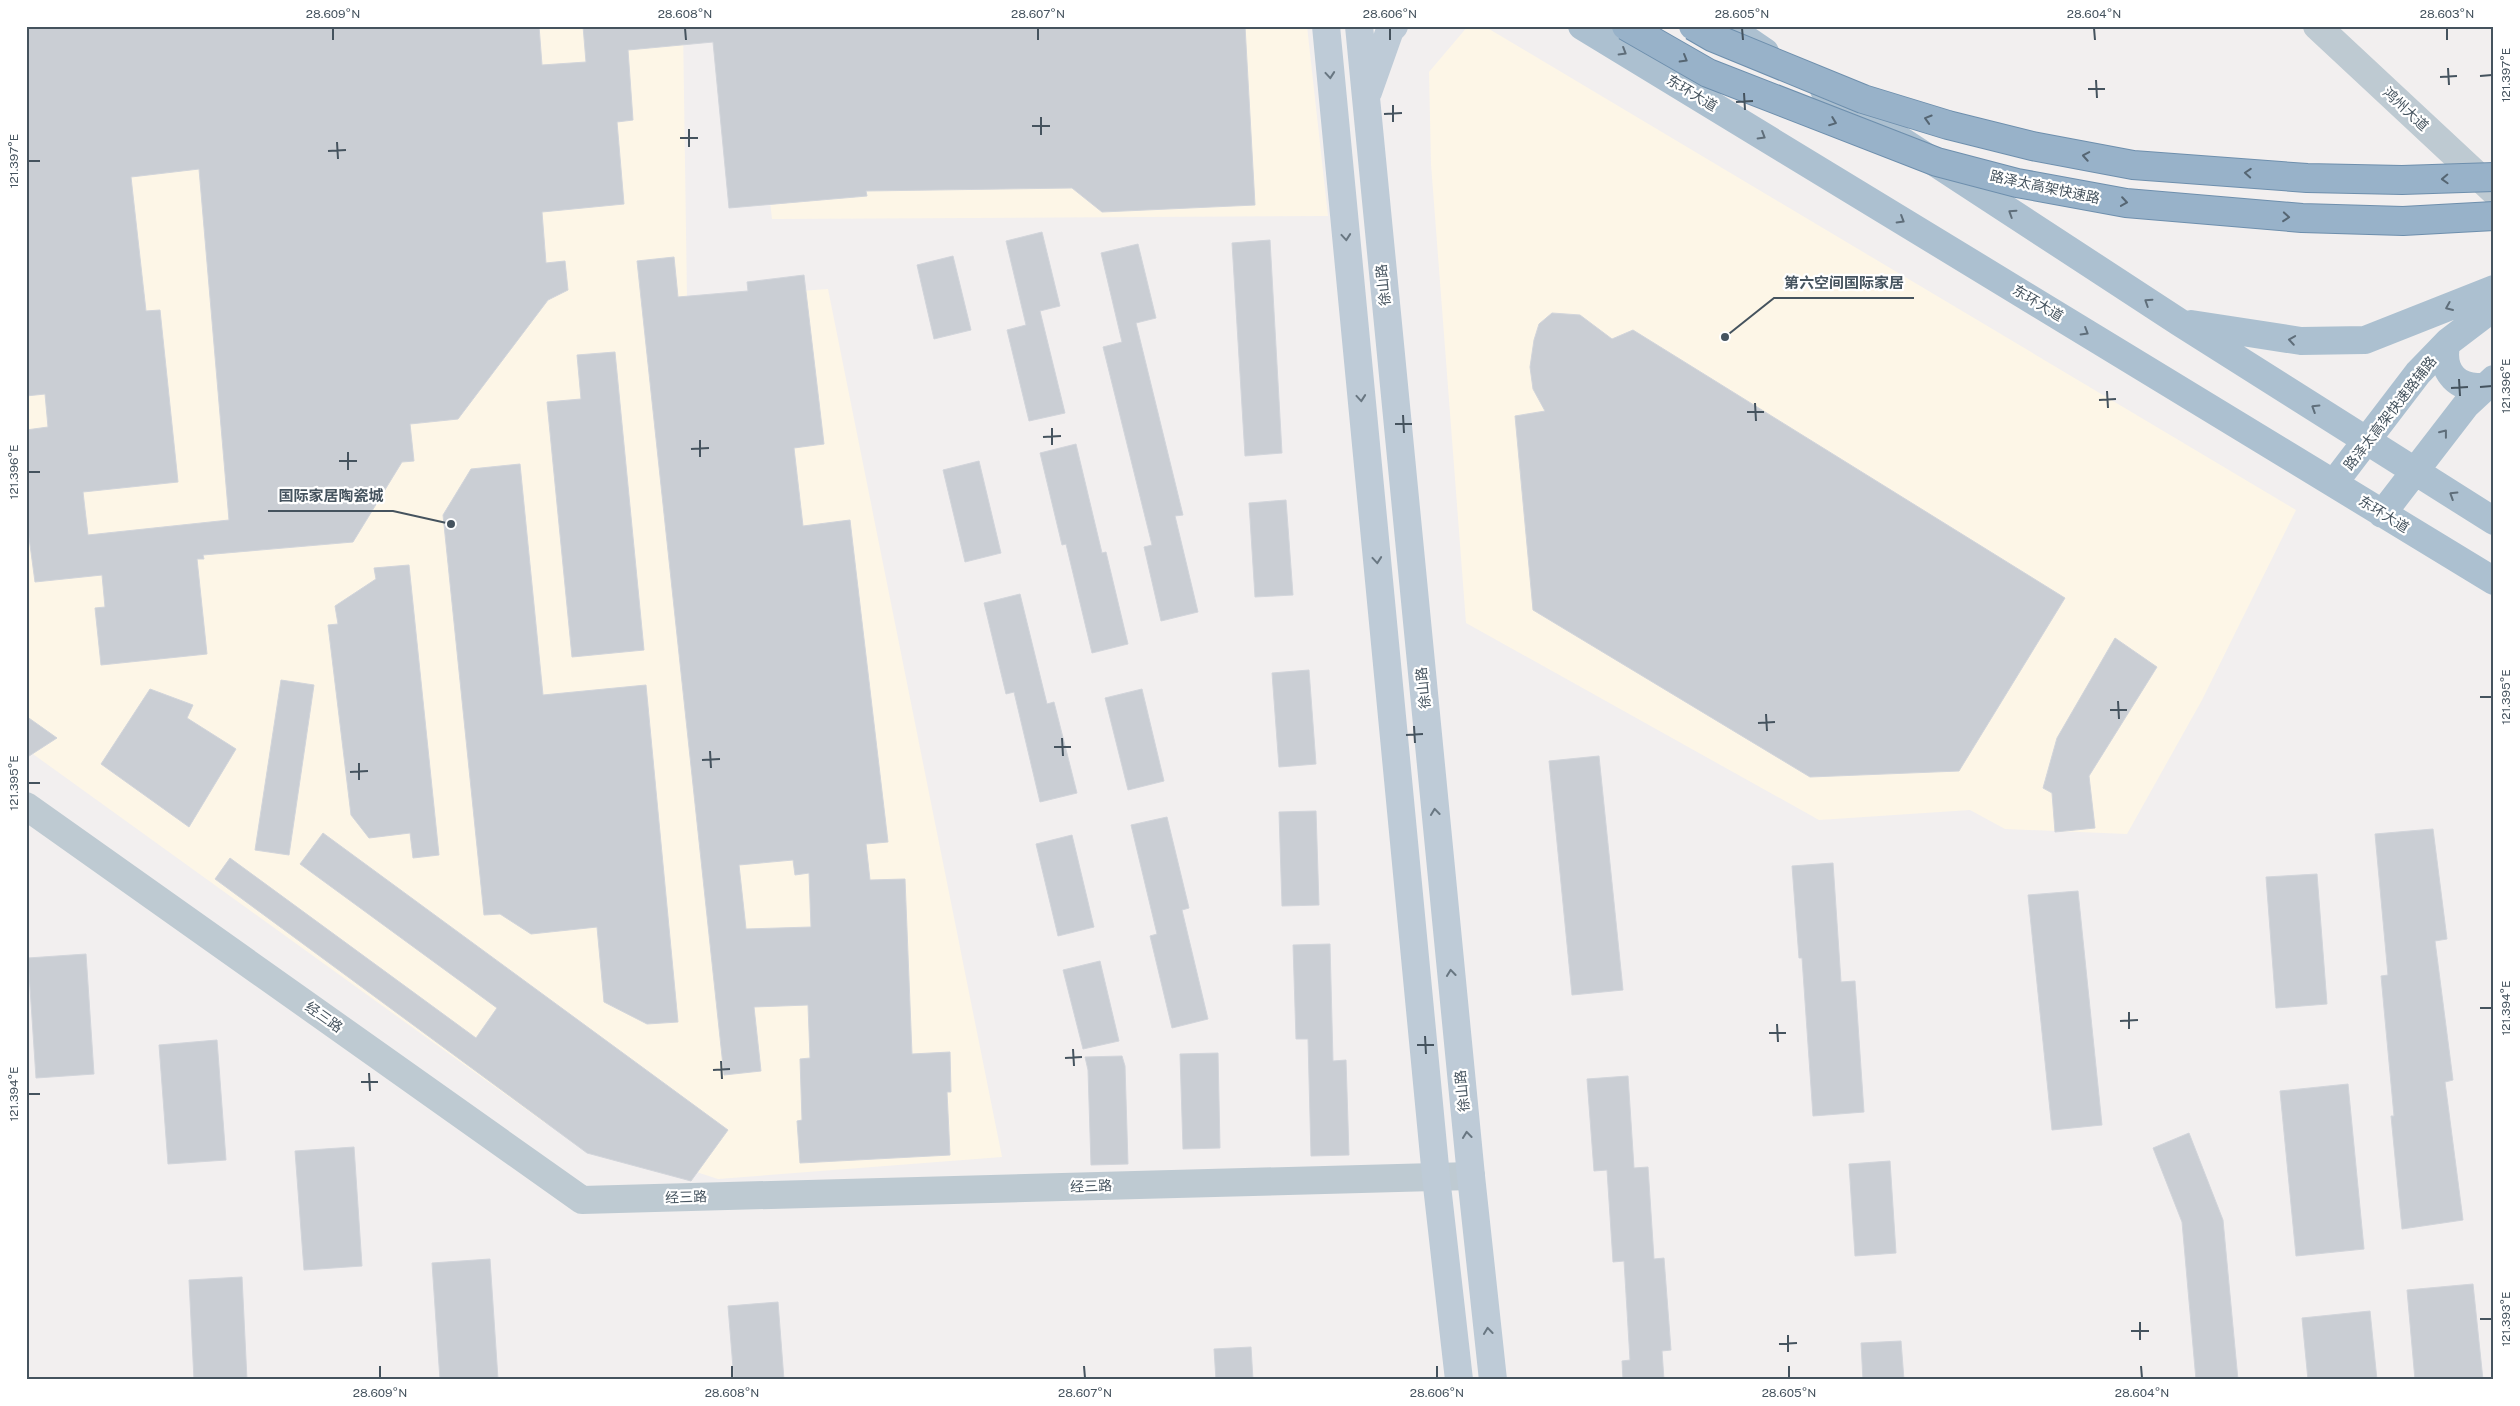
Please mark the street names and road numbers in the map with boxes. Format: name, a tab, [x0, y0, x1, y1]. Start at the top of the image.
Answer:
street label: 东环大道	[1664, 72, 1720, 114]
street label: 鸿州大道	[2380, 84, 2432, 134]
street label: 路泽太高架快速路	[1989, 168, 2101, 206]
street label: 徐山路	[1373, 263, 1393, 307]
street label: 东环大道	[2010, 282, 2066, 324]
street label: 路泽太高架快速路辅路	[2341, 353, 2439, 473]
street label: 东环大道	[2356, 492, 2412, 536]
street label: 徐山路	[1413, 666, 1433, 710]
street label: 经三路	[302, 998, 346, 1036]
street label: 徐山路	[1452, 1069, 1472, 1113]
street label: 经三路	[1070, 1177, 1112, 1195]
street label: 经三路	[665, 1188, 707, 1206]

